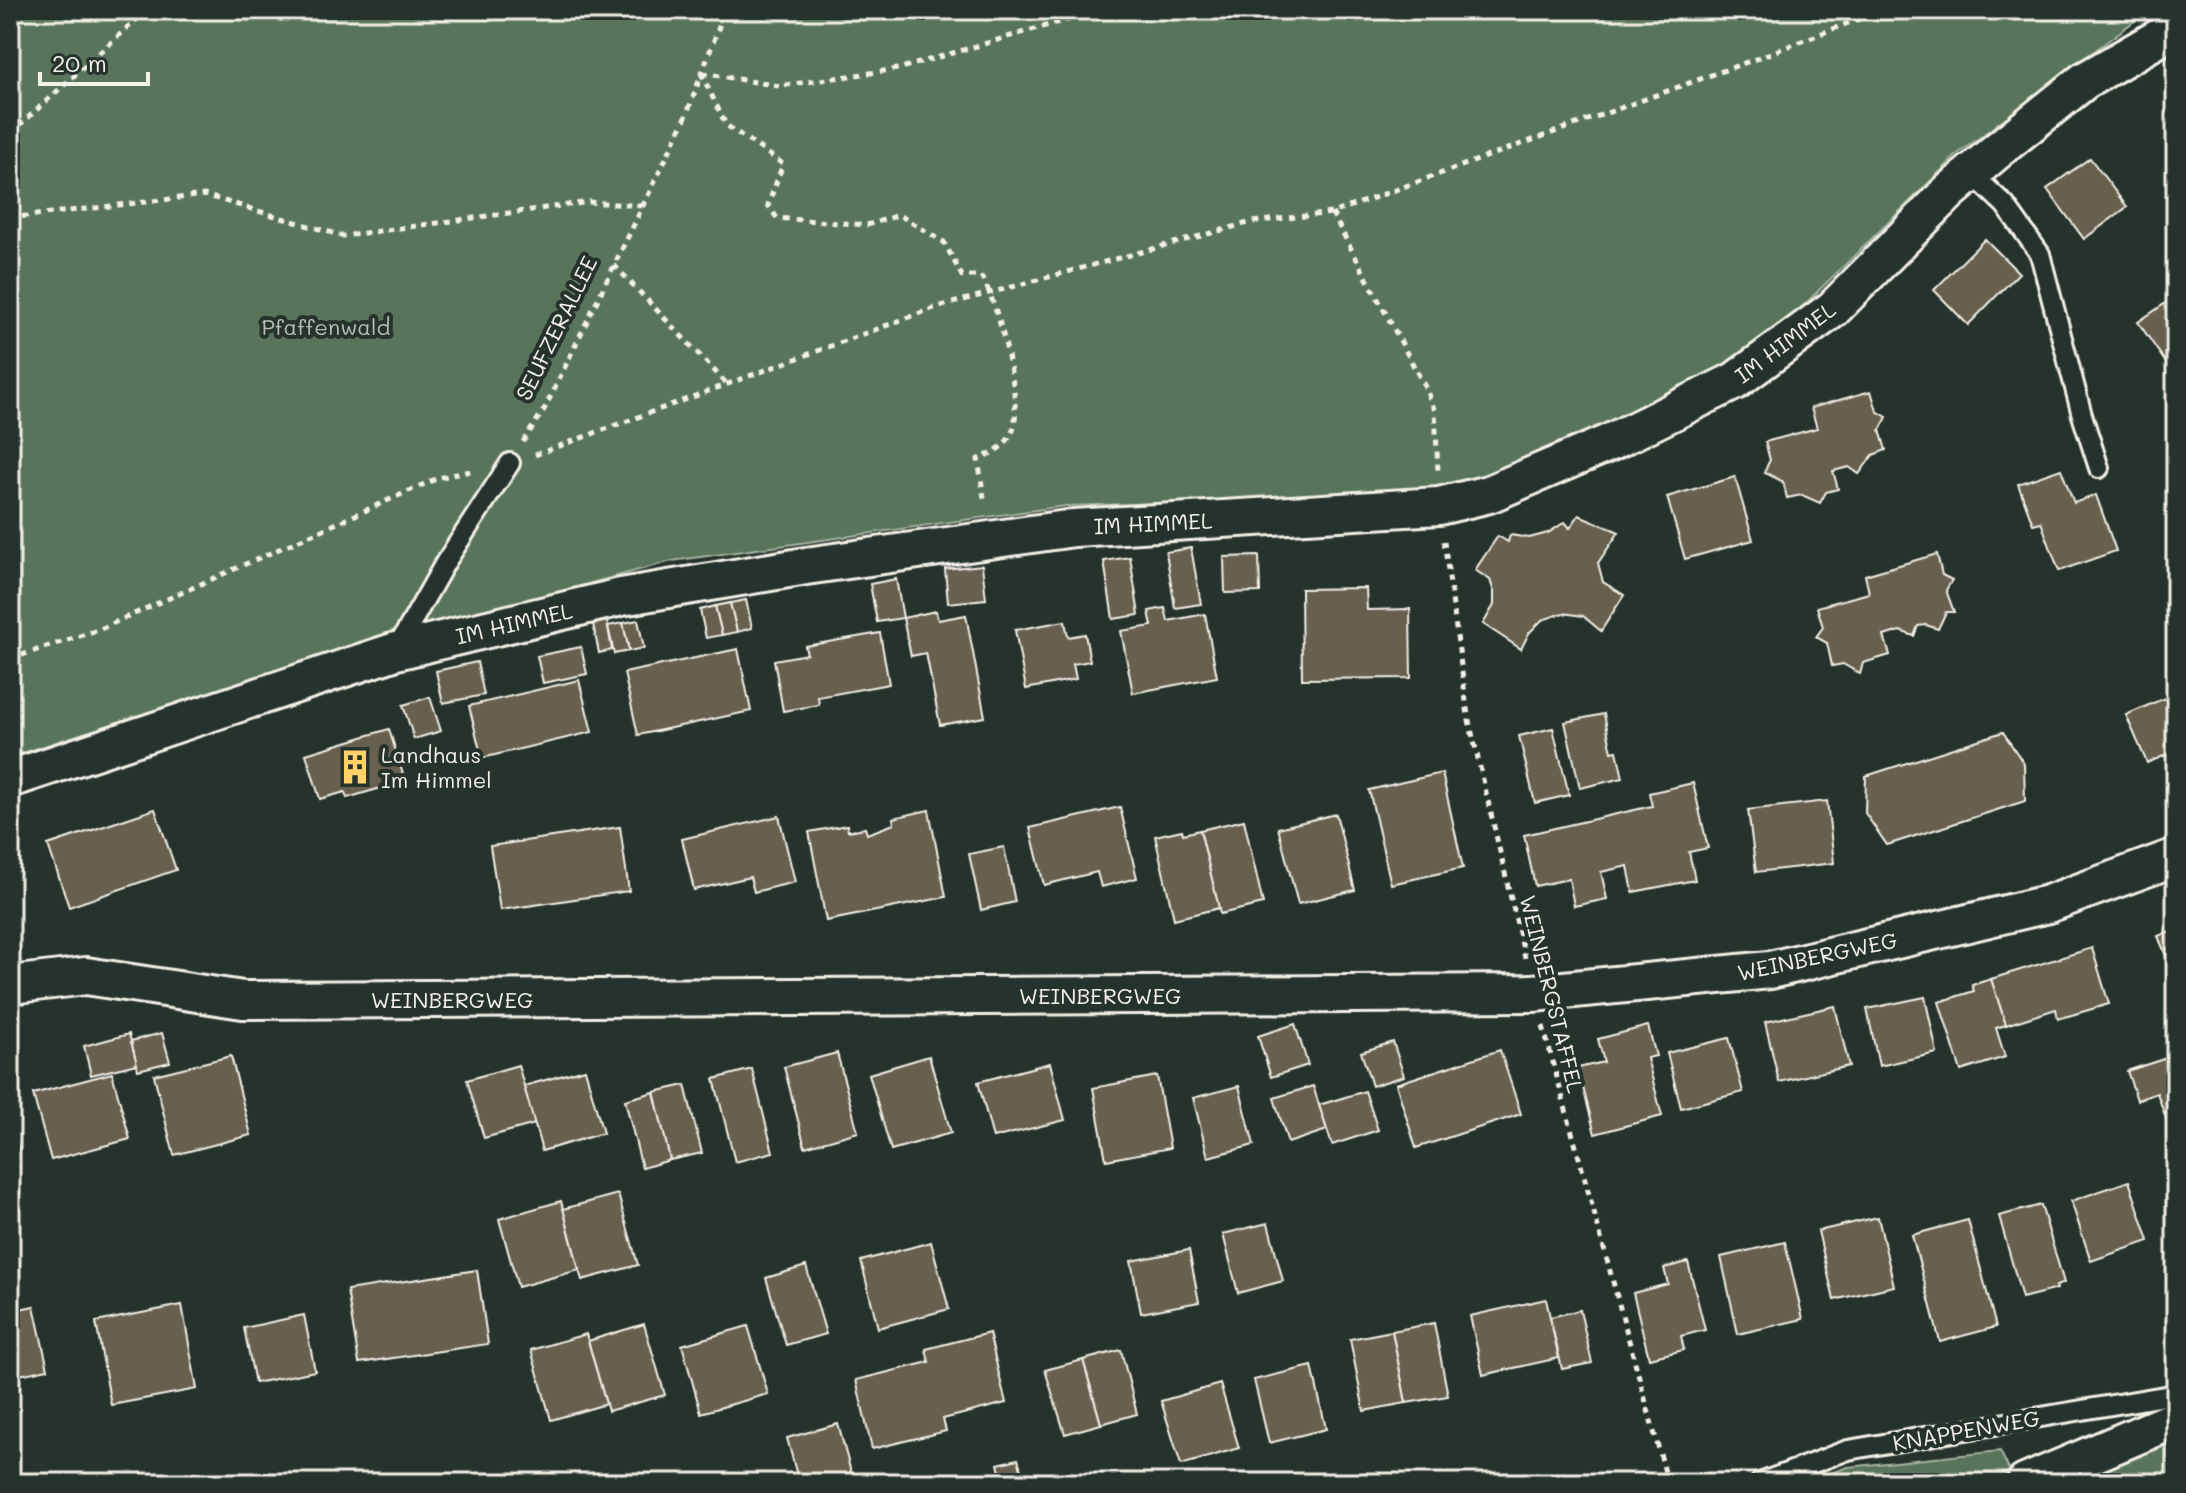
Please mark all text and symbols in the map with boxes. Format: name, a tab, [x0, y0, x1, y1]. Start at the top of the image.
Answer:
scale bar	[40, 36, 148, 86]
text: 20 m	[52, 47, 107, 78]
street label: SEUFZERALLEE	[509, 251, 603, 405]
street label: IM HIMMEL	[1729, 294, 1841, 389]
park label: Pfaffenwald	[262, 312, 390, 341]
street label: IM HIMMEL	[1093, 505, 1213, 541]
street label: IM HIMMEL	[453, 595, 576, 650]
place label: Landhaus Im Himmel	[381, 740, 492, 794]
building icon: Landhaus Im Himmel	[336, 748, 374, 786]
street label: WEINBERGSTAFFEL	[1513, 892, 1591, 1096]
street label: WEINBERGWEG	[1734, 925, 1900, 987]
street label: WEINBERGWEG	[1019, 981, 1181, 1010]
street label: WEINBERGWEG	[371, 985, 533, 1014]
street label: KNAPPENWEG	[1890, 1403, 2042, 1457]

